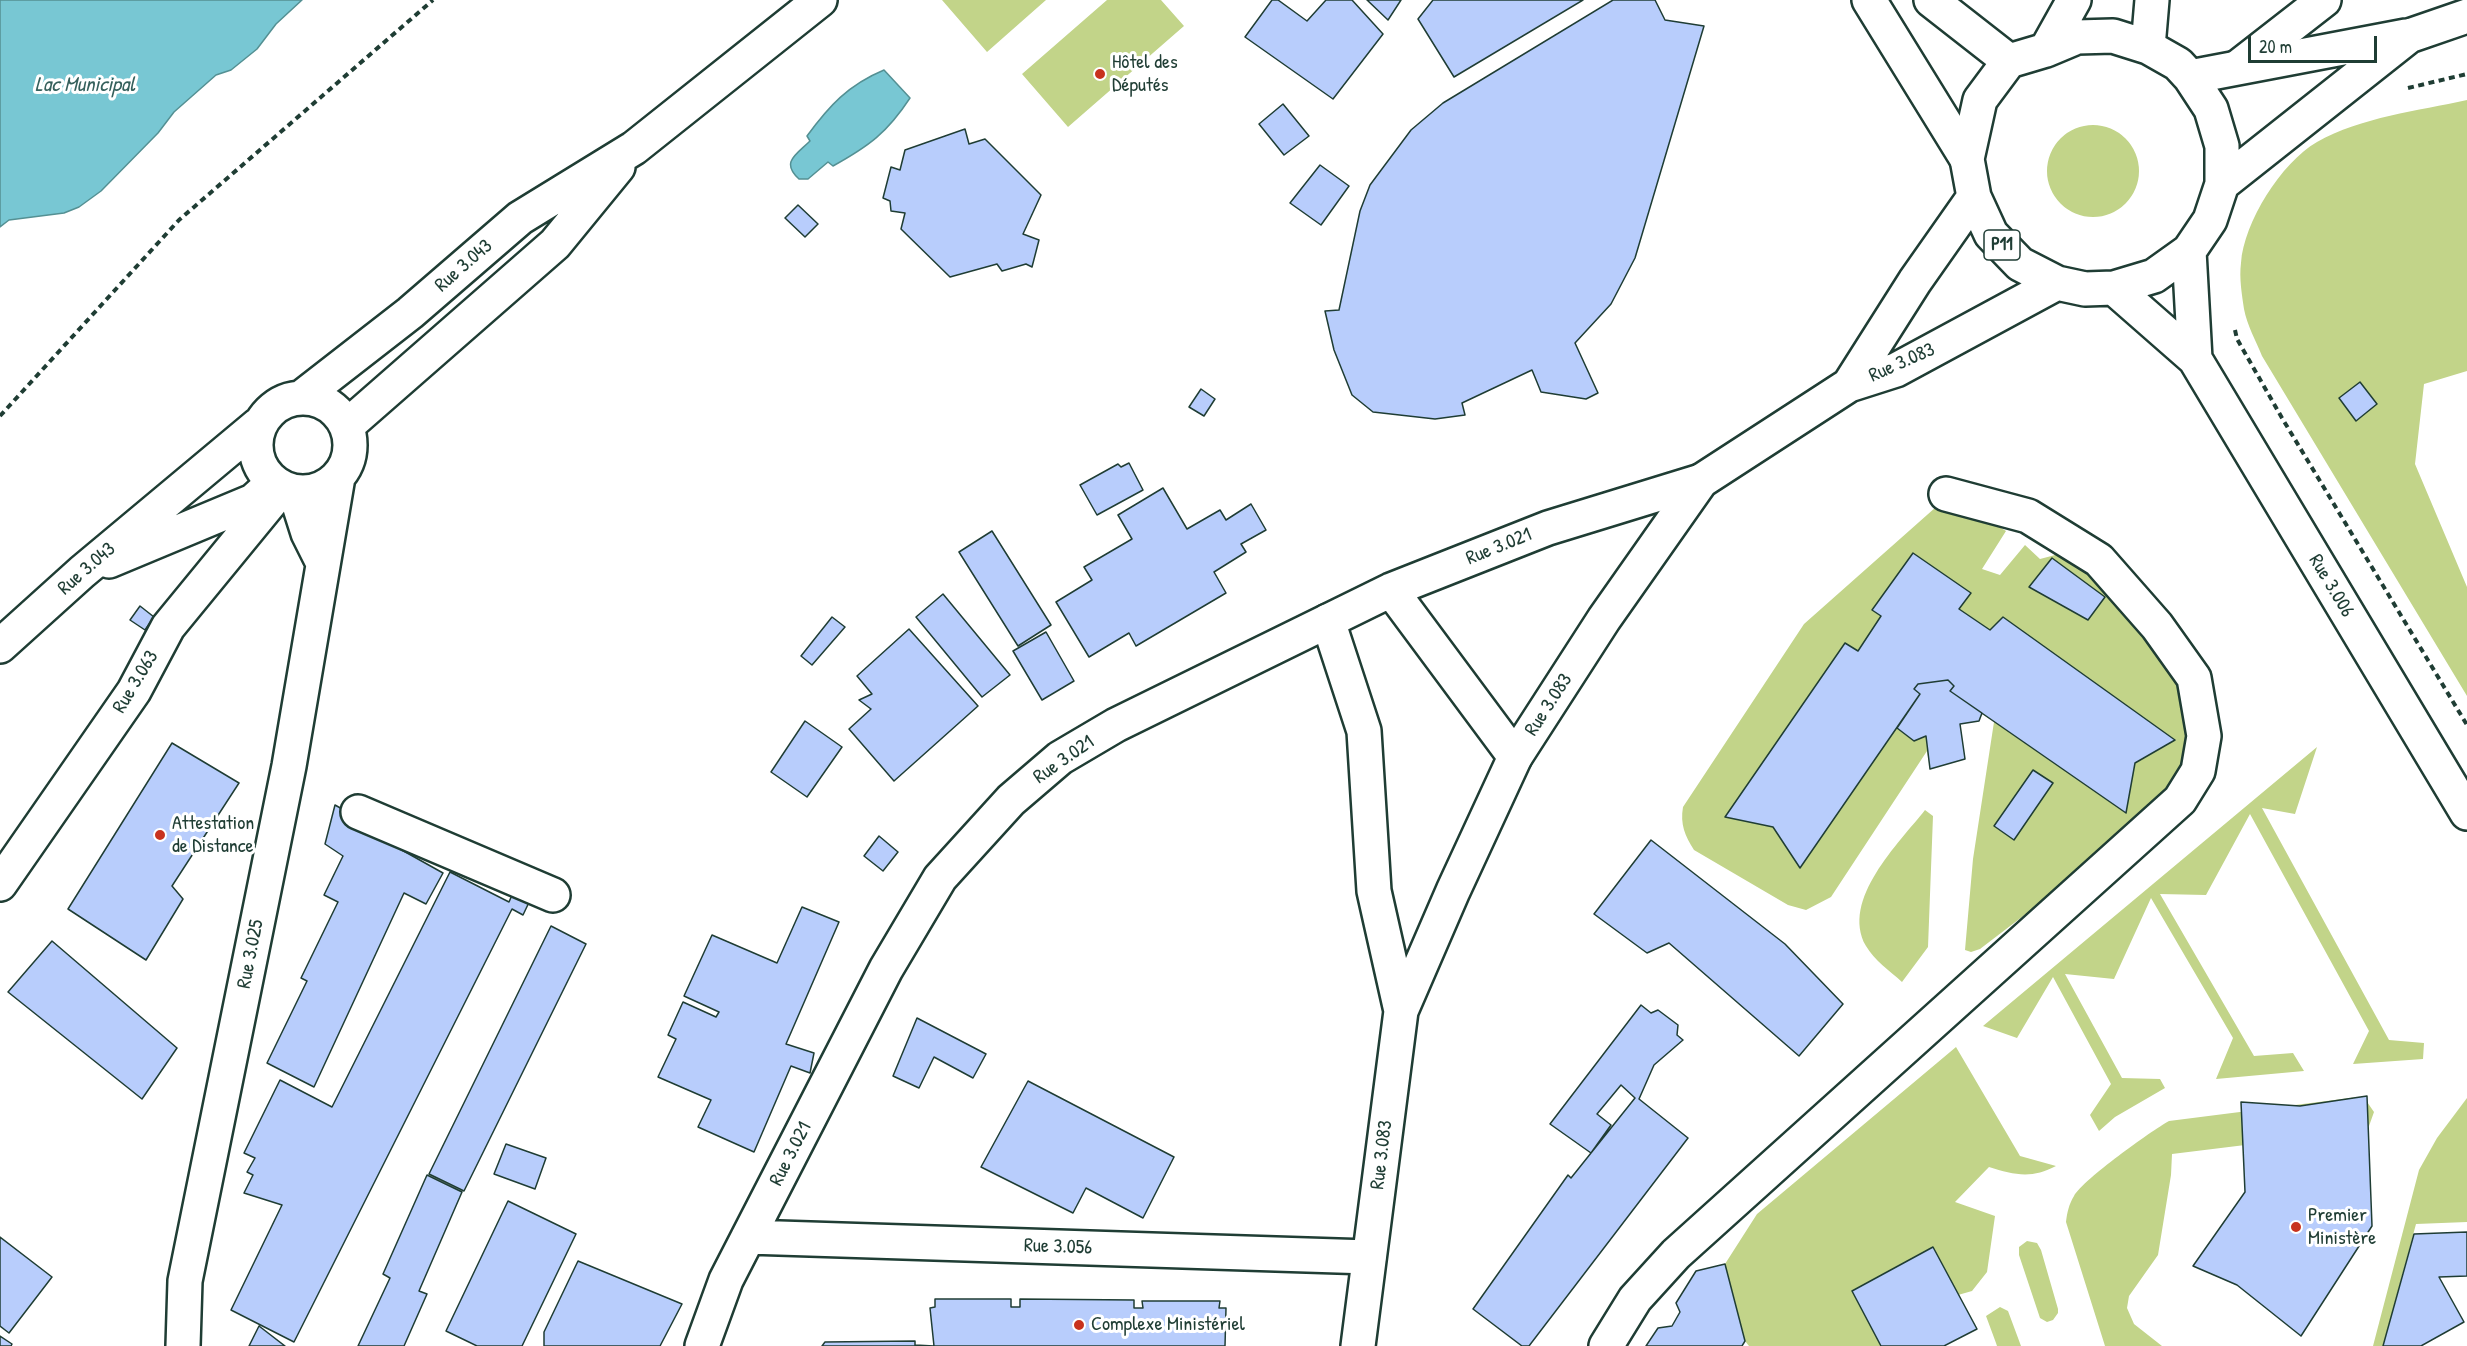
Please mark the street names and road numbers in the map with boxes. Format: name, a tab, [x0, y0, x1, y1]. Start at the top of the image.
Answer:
road number: P11	[1984, 230, 2020, 260]
street label: Rue 3.043	[430, 235, 498, 297]
street label: Rue 3.083	[1865, 338, 1939, 388]
street label: Rue 3.021	[1463, 523, 1535, 571]
street label: Rue 3.043	[53, 538, 121, 600]
street label: Rue 3.006	[2303, 550, 2359, 622]
street label: Rue 3.063	[108, 646, 164, 718]
street label: Rue 3.083	[1520, 669, 1578, 741]
street label: Rue 3.021	[1029, 731, 1099, 789]
street label: Rue 3.025	[233, 918, 269, 990]
street label: Rue 3.021	[765, 1118, 817, 1190]
street label: Rue 3.083	[1366, 1119, 1398, 1191]
street label: Rue 3.056	[1023, 1234, 1093, 1260]

